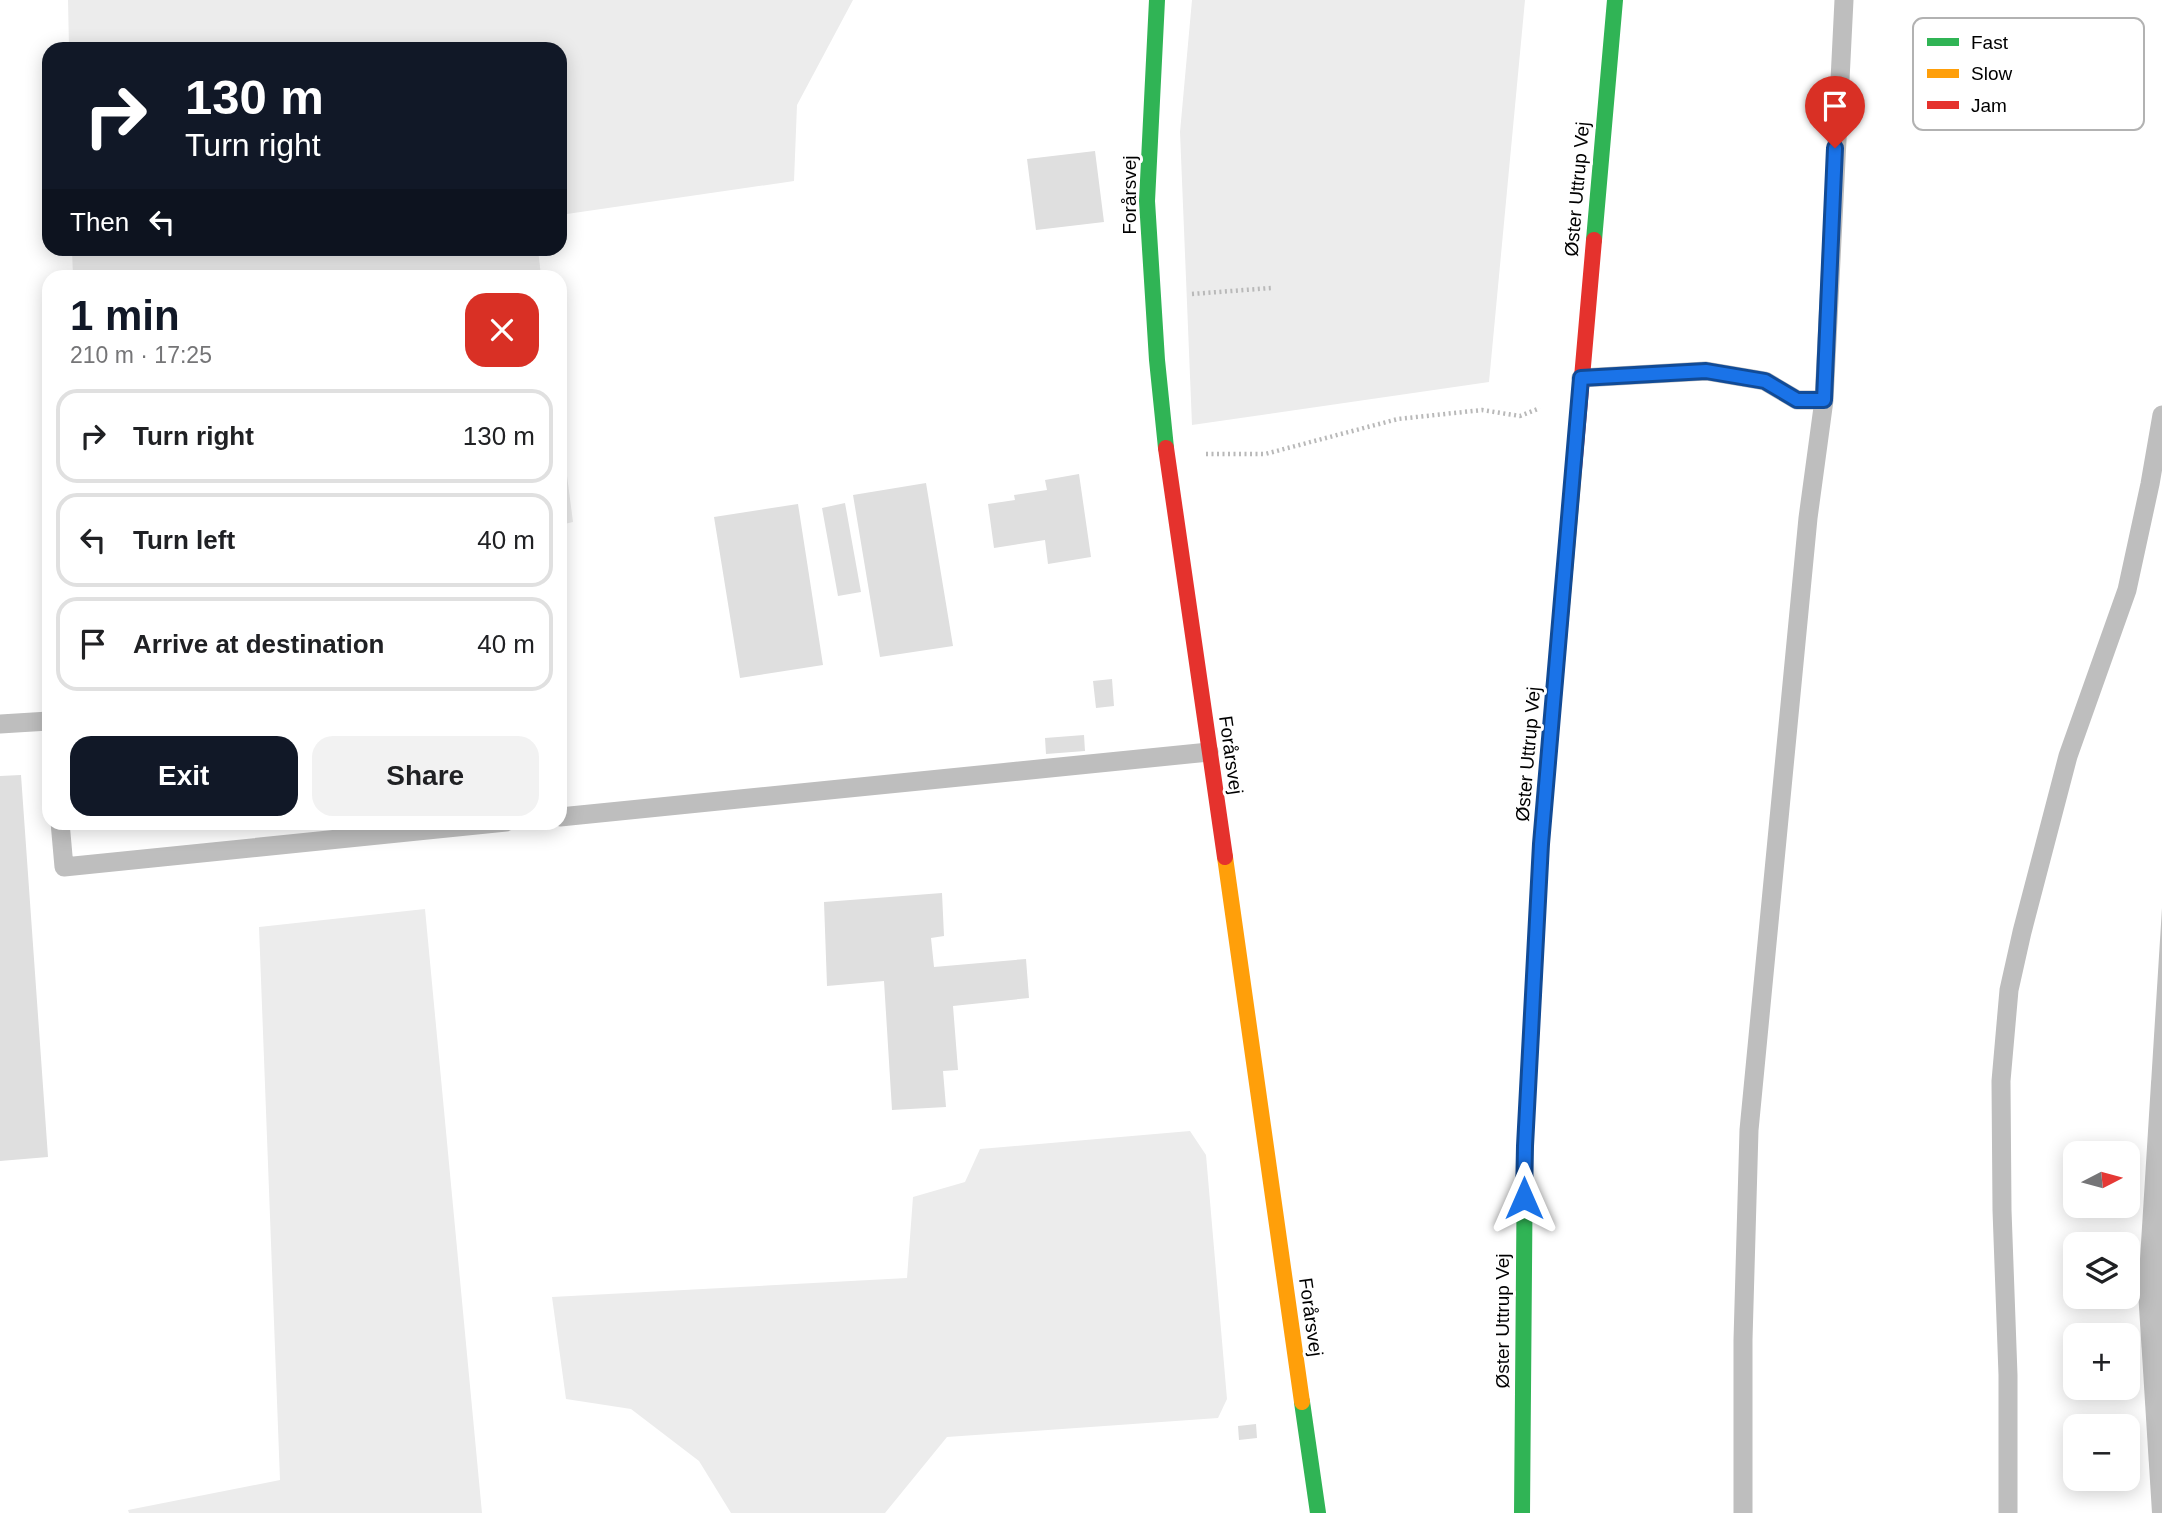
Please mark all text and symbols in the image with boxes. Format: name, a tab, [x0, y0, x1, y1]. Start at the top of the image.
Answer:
legend	[1913, 18, 2144, 130]
text: Fast	[1971, 32, 2009, 53]
text: Slow	[1971, 63, 2012, 84]
icon: right	[70, 70, 161, 161]
text: 130 m	[185, 70, 324, 124]
pin	[1805, 76, 1865, 148]
icon: arrive	[1816, 87, 1854, 125]
text: Jam	[1971, 95, 2007, 116]
street label: Øster Uttrup Vej	[1561, 121, 1593, 257]
text: Turn right	[185, 127, 321, 163]
street label: Forårsvej	[1119, 155, 1140, 235]
icon: left	[143, 203, 181, 241]
text: Then	[70, 207, 129, 237]
text: 1 min	[70, 292, 180, 339]
button: close	[465, 293, 539, 367]
text: 210 m · 17:25	[70, 342, 212, 368]
icon: right	[74, 417, 112, 455]
text: Turn right	[133, 421, 254, 451]
text: 130 m	[463, 421, 535, 451]
icon: left	[74, 521, 112, 559]
text: Turn left	[133, 525, 235, 555]
text: 40 m	[477, 525, 535, 555]
icon: arrive	[74, 625, 112, 663]
text: Arrive at destination	[133, 629, 384, 659]
text: 40 m	[477, 629, 535, 659]
street label: Øster Uttrup Vej	[1512, 686, 1544, 822]
street label: Forårsvej	[1215, 714, 1247, 796]
button: Exit	[70, 736, 298, 816]
button: Share	[312, 736, 539, 816]
north arrow	[2063, 1141, 2140, 1218]
map controls	[2063, 1141, 2140, 1491]
position arrow	[1487, 1161, 1561, 1235]
button: layers	[2063, 1232, 2140, 1309]
street label: Øster Uttrup Vej	[1492, 1253, 1513, 1389]
street label: Forårsvej	[1295, 1276, 1327, 1358]
button: +	[2063, 1323, 2140, 1400]
button: −	[2063, 1414, 2140, 1491]

